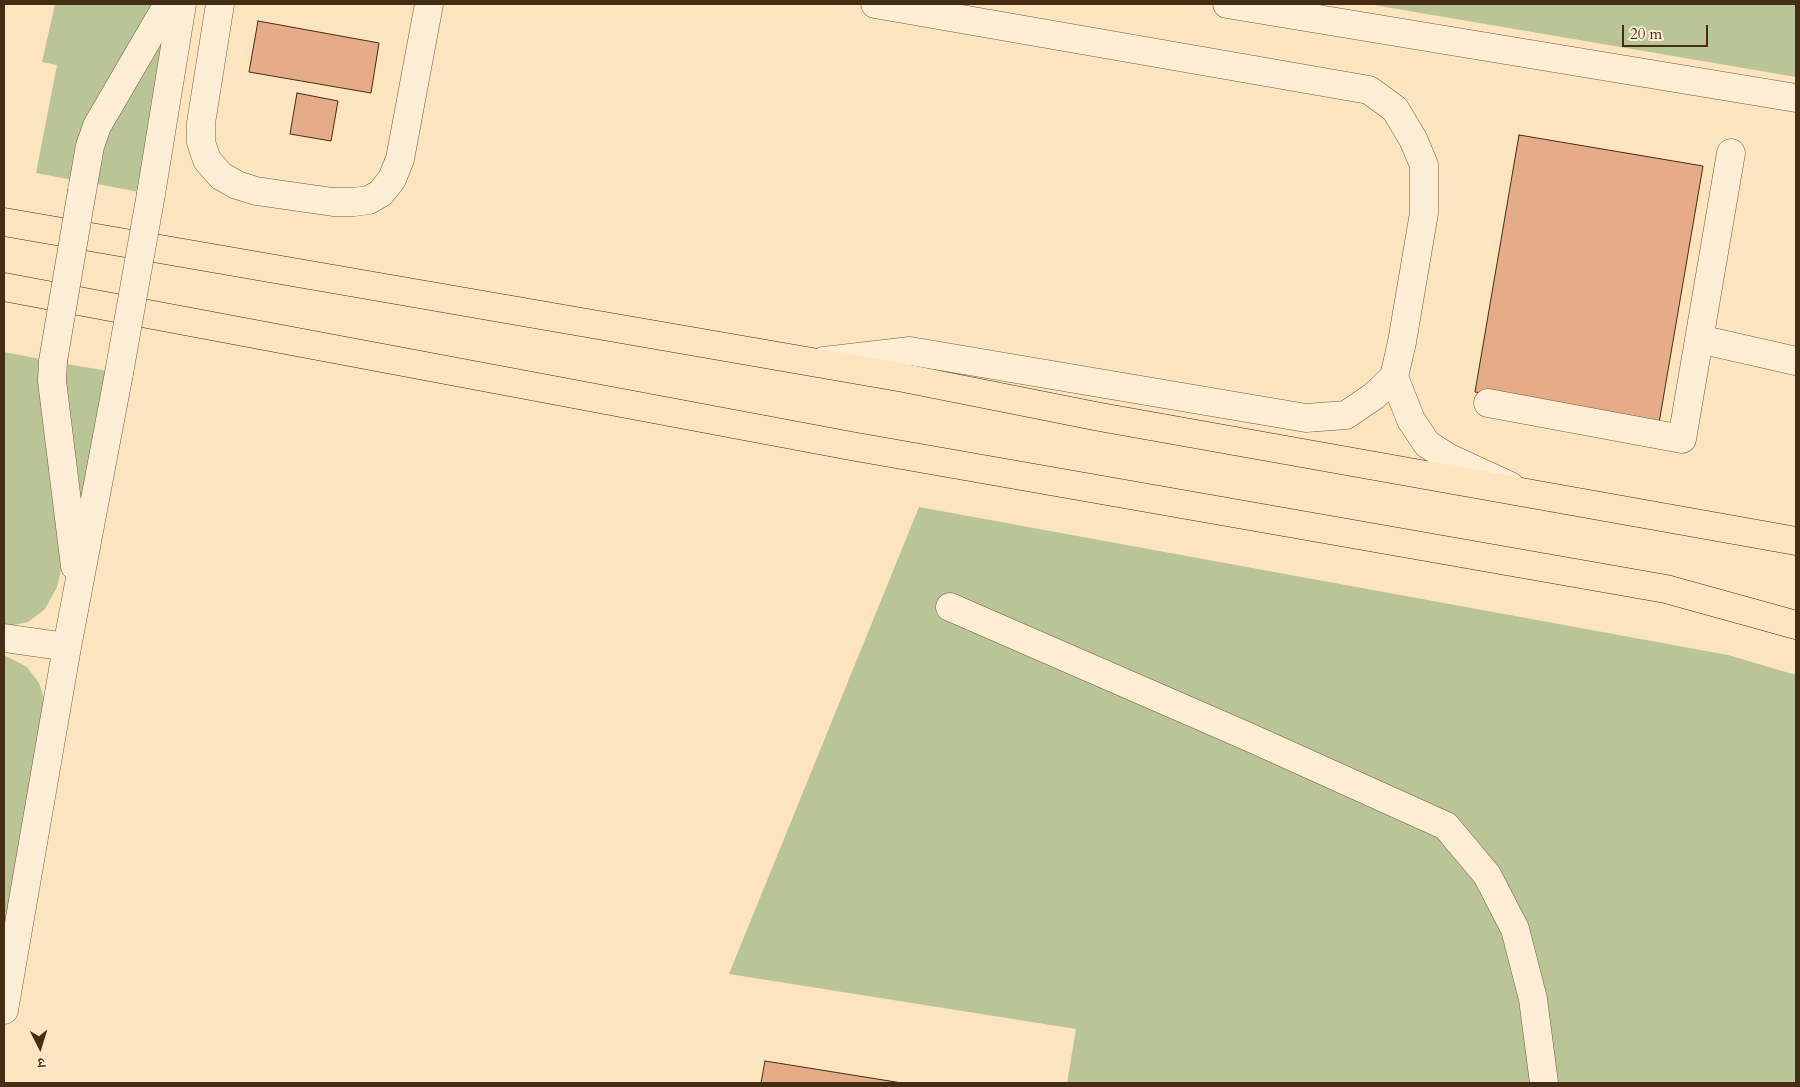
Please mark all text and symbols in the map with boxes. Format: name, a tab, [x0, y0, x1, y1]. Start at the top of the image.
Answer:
scale bar	[1625, 15, 1711, 47]
text: 20 m	[1630, 24, 1662, 44]
north arrow	[15, 1022, 65, 1072]
text: उ	[37, 1053, 46, 1072]

